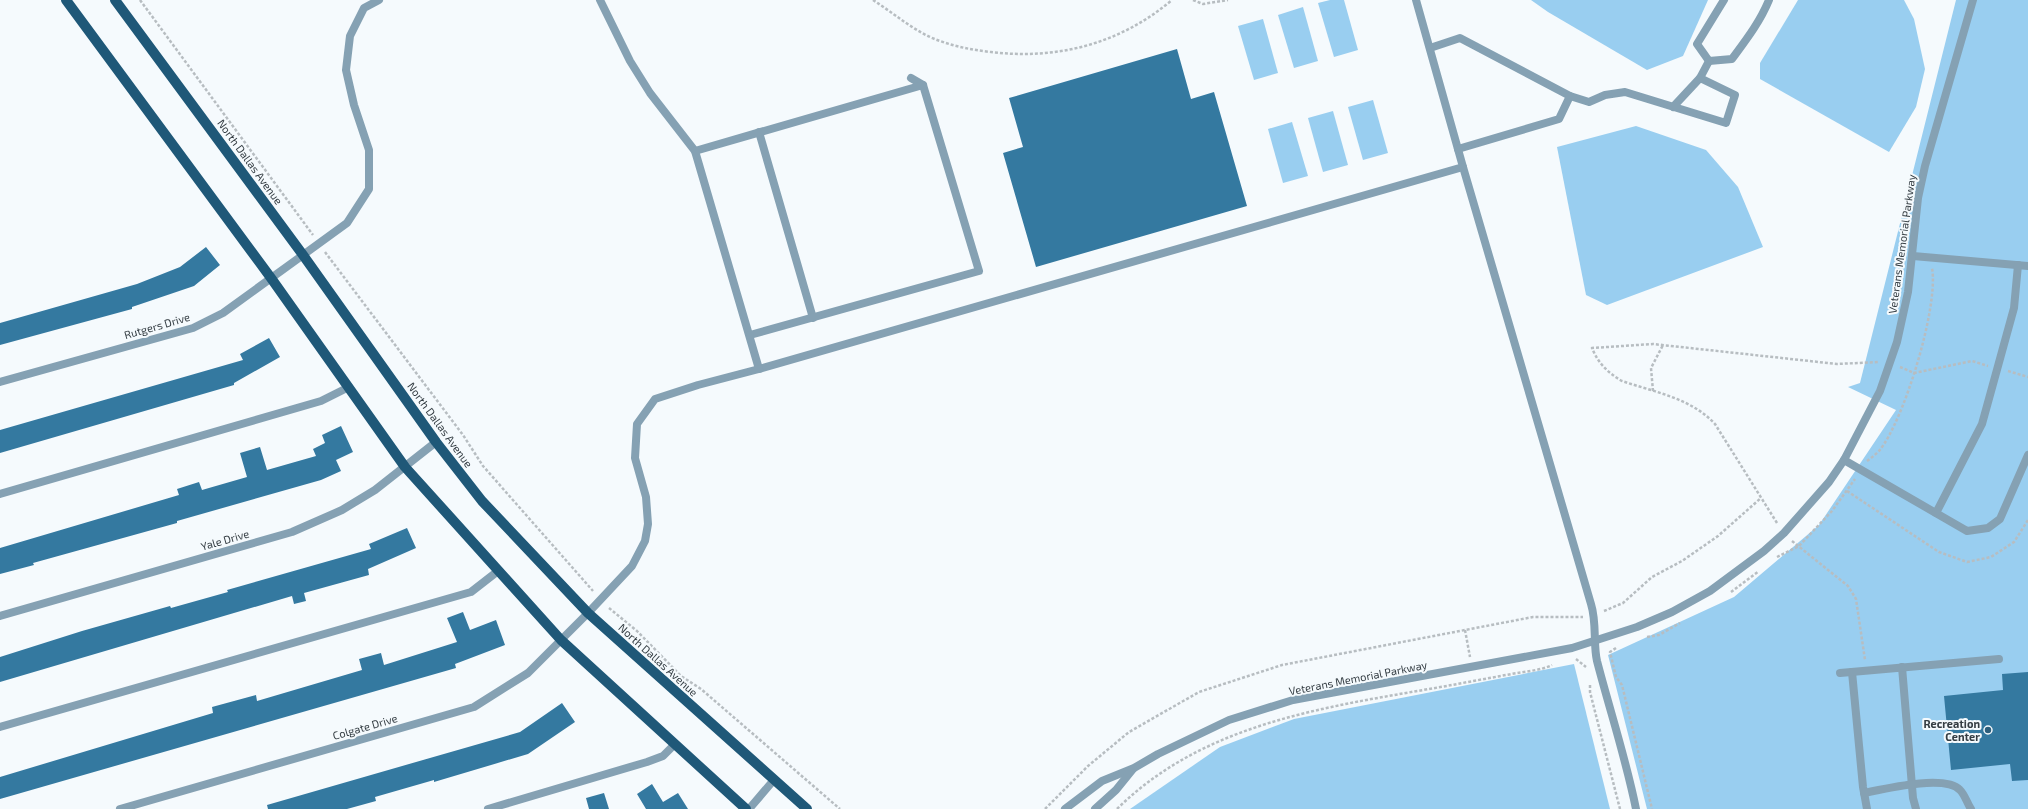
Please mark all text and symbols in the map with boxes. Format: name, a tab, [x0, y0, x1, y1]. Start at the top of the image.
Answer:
street label: North Dallas Avenue	[215, 117, 286, 207]
street label: Veterans Memorial Parkway	[1885, 173, 1918, 314]
street label: Rutgers Drive	[122, 310, 191, 341]
street label: North Dallas Avenue	[405, 380, 476, 470]
street label: Yale Drive	[199, 526, 250, 553]
street label: North Dallas Avenue	[616, 621, 701, 699]
street label: Veterans Memorial Parkway	[1288, 658, 1428, 697]
street label: Colgate Drive	[331, 711, 399, 742]
place label: Recreation Center	[1923, 717, 1980, 743]
marker: Recreation Center	[1983, 725, 1993, 735]

